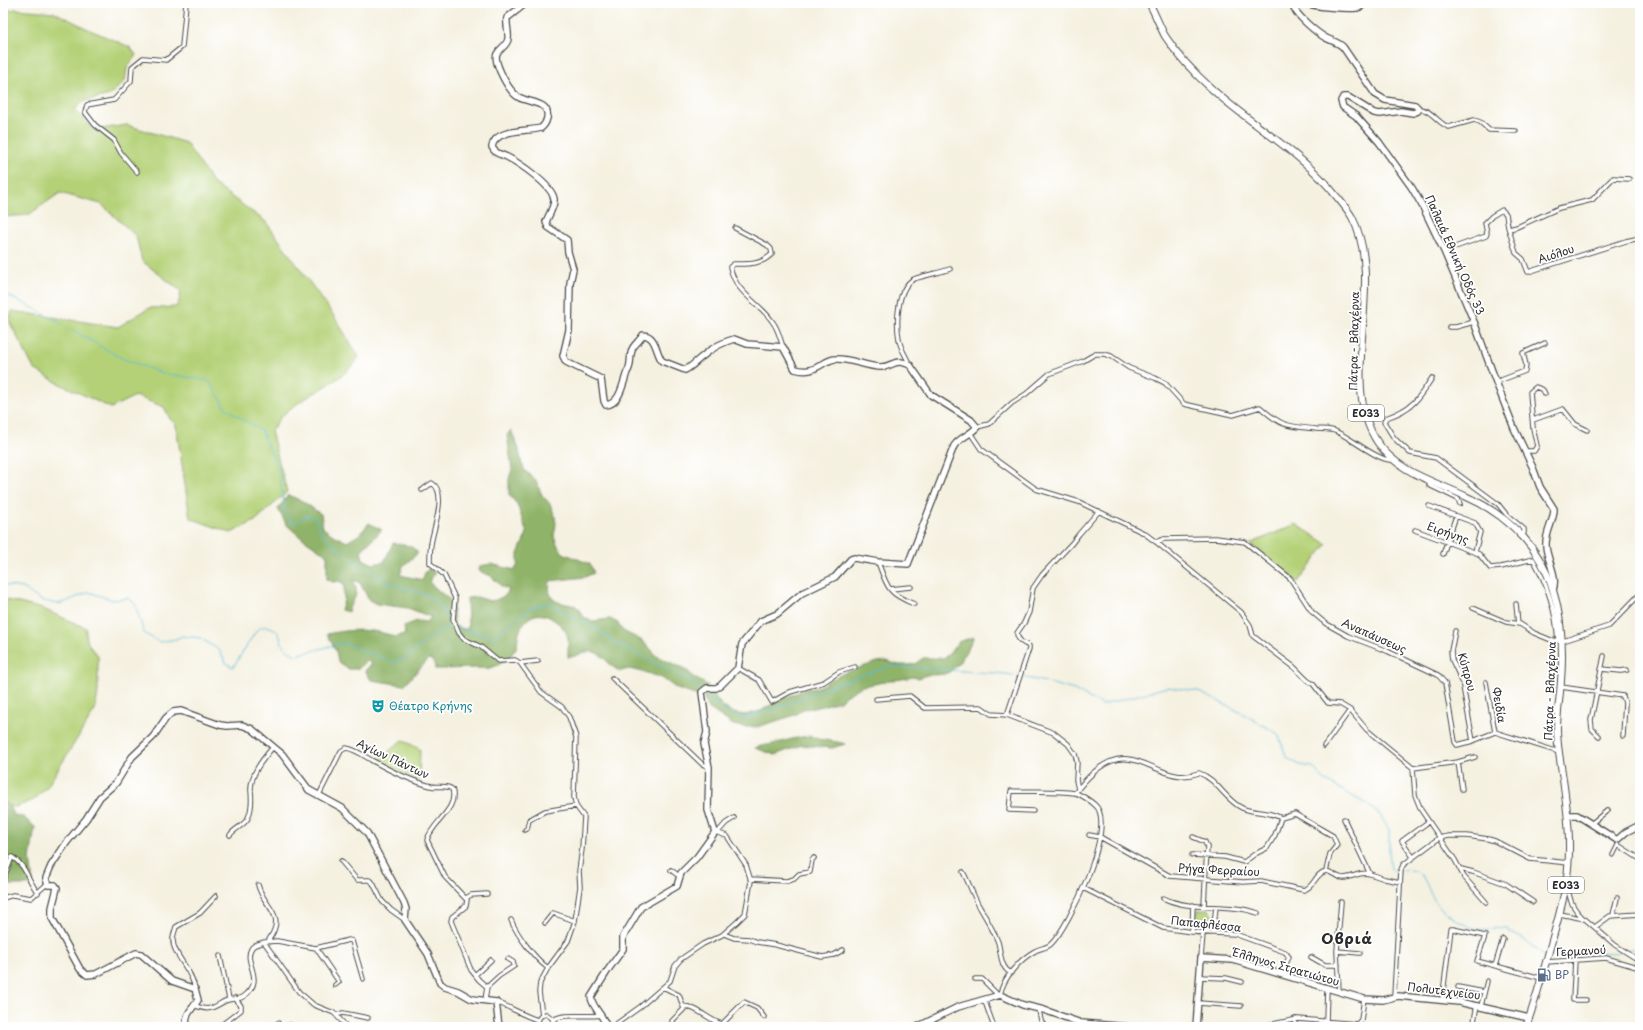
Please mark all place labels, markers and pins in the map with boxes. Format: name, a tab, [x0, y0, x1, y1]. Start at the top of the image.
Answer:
place label: Θέατρο Κρήνης	[389, 697, 473, 714]
theatre icon: Θέατρο Κρήνης	[370, 698, 386, 714]
place label: BP	[1555, 966, 1569, 983]
fuel station icon: BP	[1536, 967, 1552, 983]

